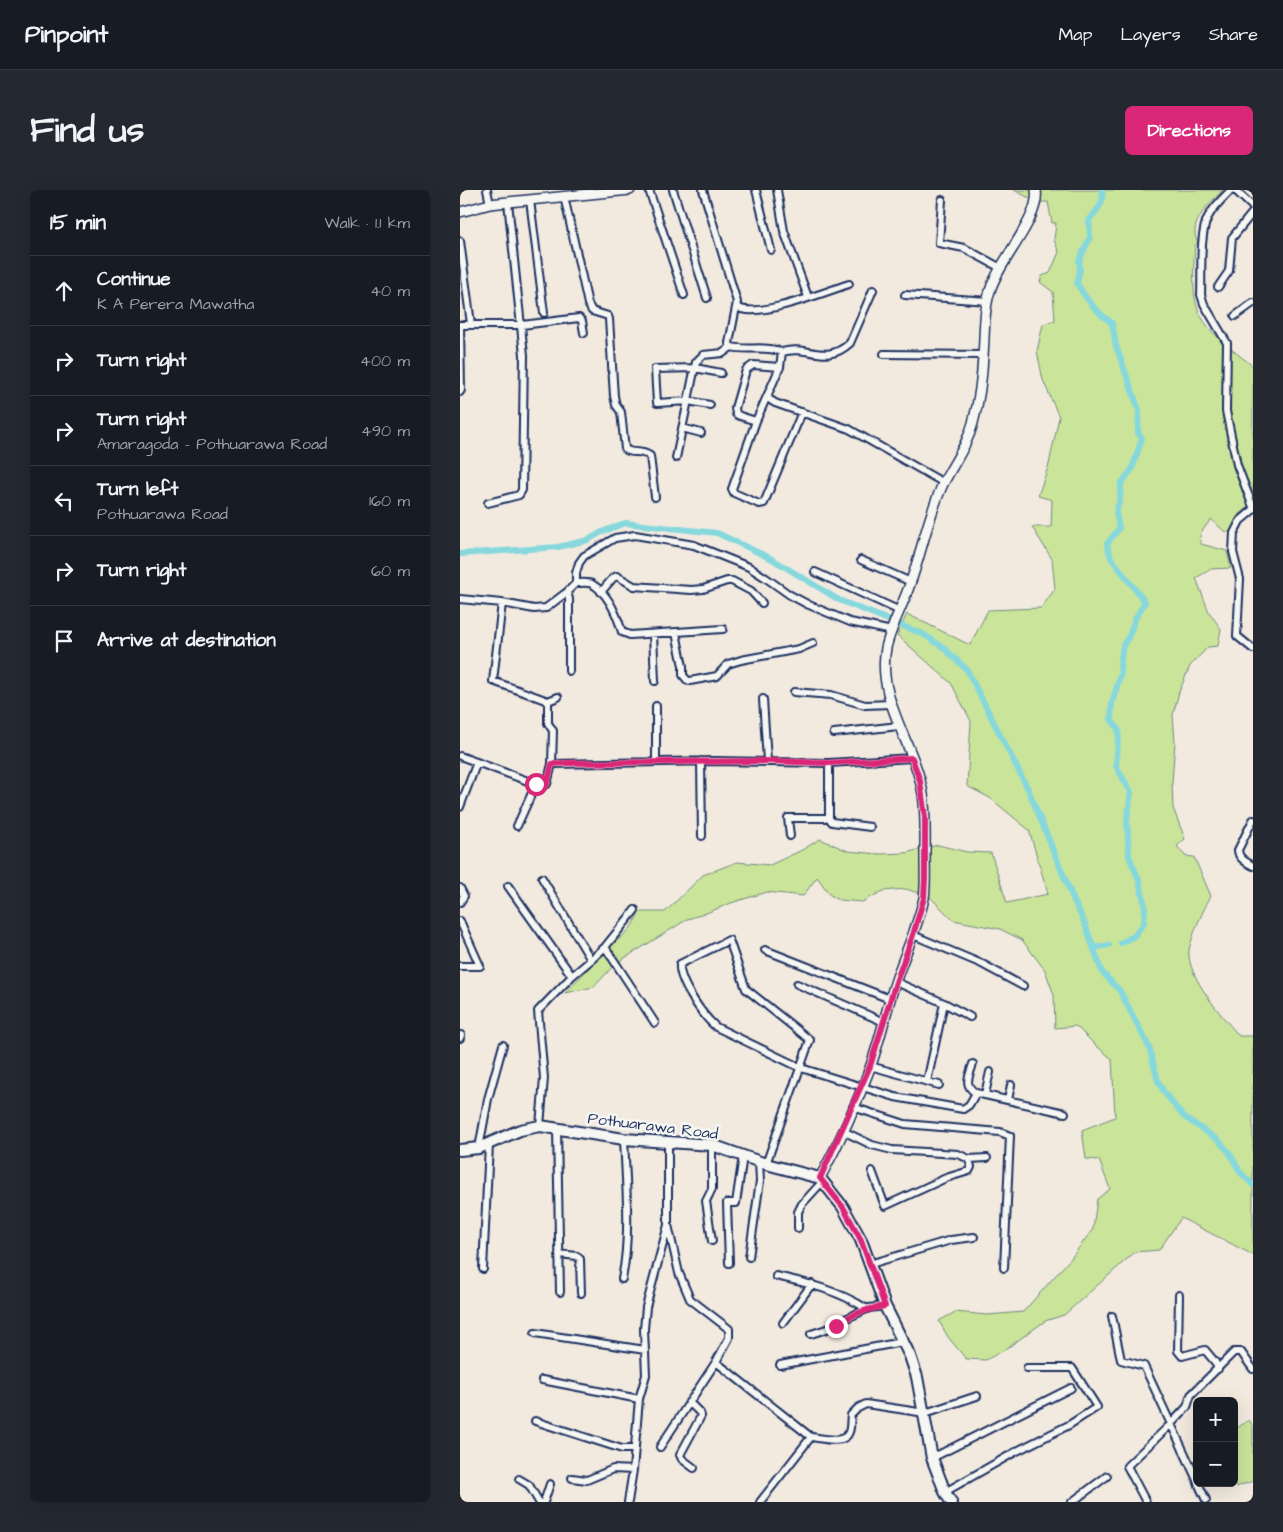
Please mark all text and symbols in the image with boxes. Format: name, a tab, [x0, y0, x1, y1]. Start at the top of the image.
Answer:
text: Pinpoint	[25, 18, 108, 52]
text: Map	[1058, 22, 1092, 47]
text: Layers	[1120, 22, 1181, 47]
text: Share	[1209, 22, 1258, 47]
text: Find us	[30, 106, 144, 155]
button: Directions	[1125, 106, 1253, 155]
text: 15 min	[50, 208, 106, 237]
text: Walk · 1.1 km	[324, 212, 410, 234]
text: Continue	[97, 266, 171, 293]
icon: ahead	[50, 277, 78, 305]
text: 40 m	[370, 280, 410, 302]
text: K A Perera Mawatha	[97, 293, 254, 315]
icon: right	[50, 347, 78, 375]
text: Turn right	[97, 347, 186, 374]
text: 400 m	[360, 350, 410, 372]
text: Turn right	[97, 406, 186, 433]
icon: right	[50, 417, 78, 445]
text: 490 m	[361, 420, 410, 442]
text: Amaragoda - Pothuarawa Road	[97, 433, 327, 455]
text: Turn left	[97, 476, 178, 503]
icon: left	[50, 487, 78, 515]
text: 160 m	[369, 490, 410, 512]
text: Pothuarawa Road	[97, 503, 228, 525]
icon: right	[50, 557, 78, 585]
text: Turn right	[97, 557, 186, 584]
text: 60 m	[371, 560, 410, 582]
icon: arrive	[50, 627, 78, 655]
text: Arrive at destination	[97, 627, 276, 654]
route start	[525, 773, 548, 796]
street label: Pothuarawa Road	[587, 1107, 719, 1145]
route end	[825, 1315, 848, 1338]
map controls	[1193, 1397, 1238, 1487]
button: +	[1193, 1397, 1238, 1442]
button: −	[1193, 1442, 1238, 1487]

